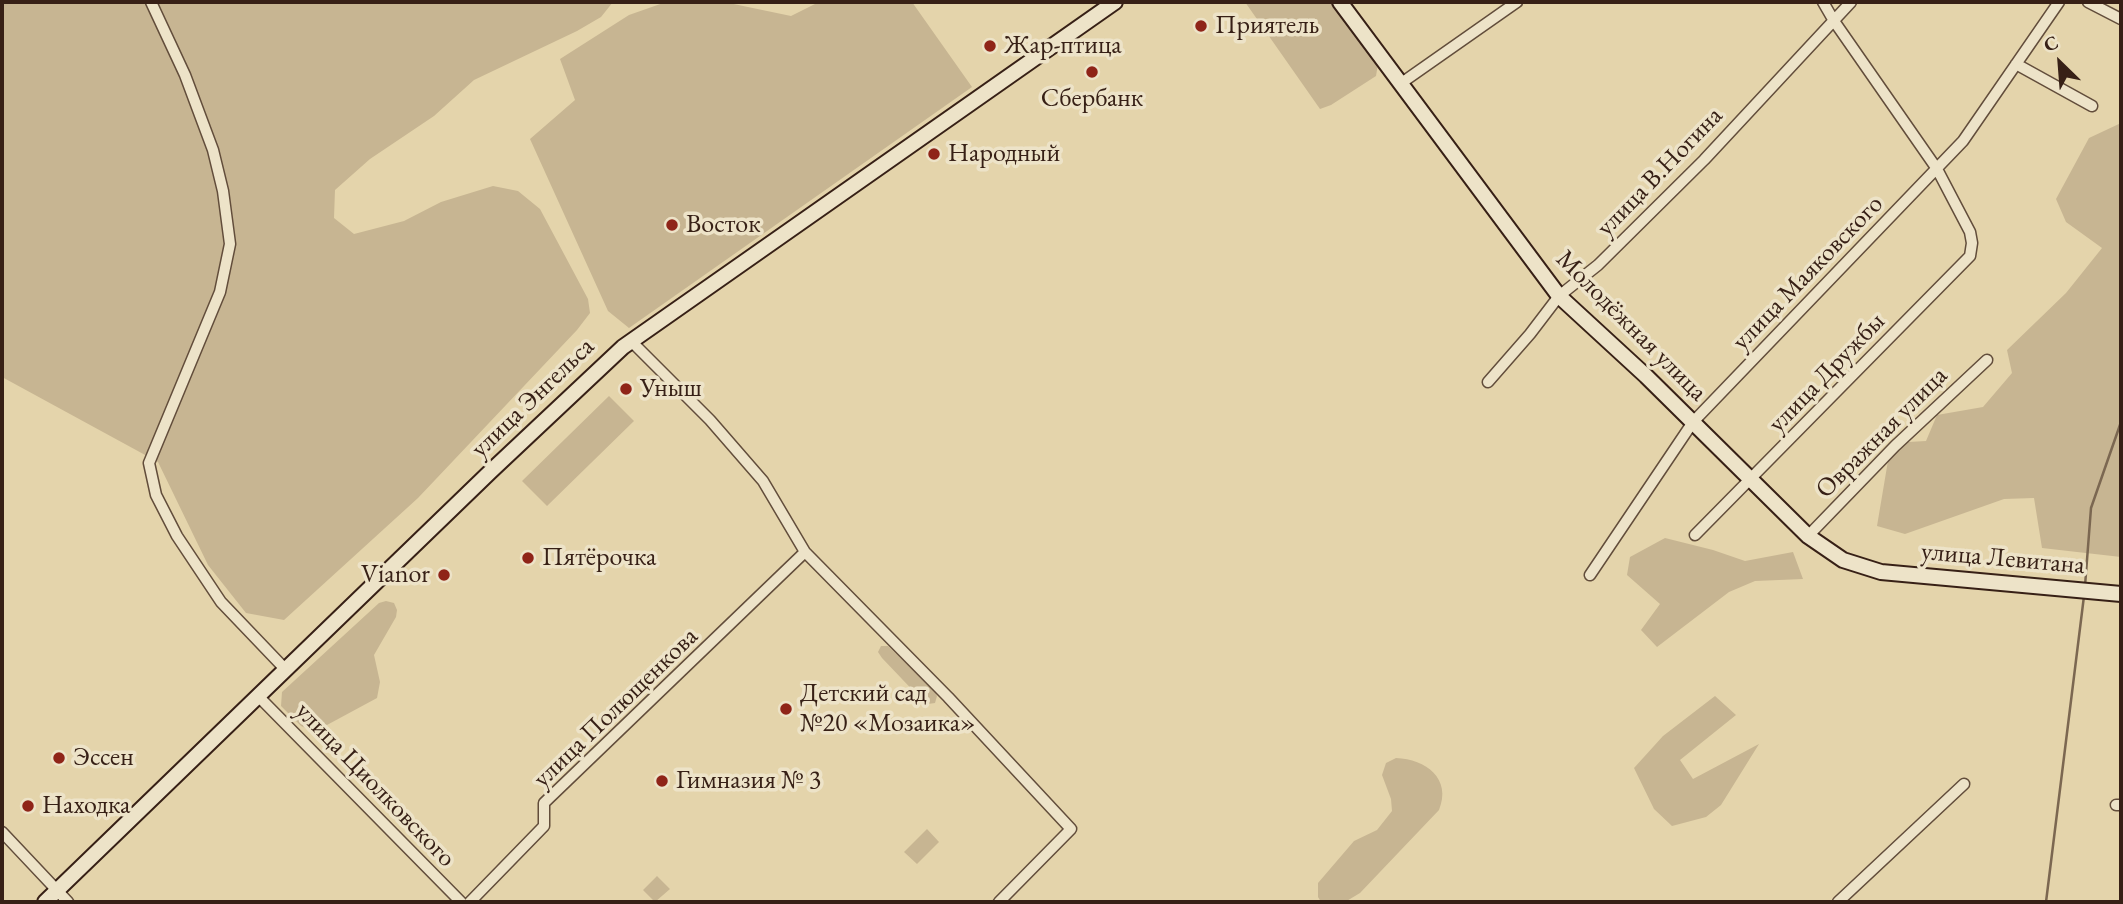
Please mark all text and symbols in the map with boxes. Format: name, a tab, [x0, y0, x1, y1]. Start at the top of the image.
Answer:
place label: Приятель	[1215, 10, 1319, 42]
marker: Приятель	[1193, 18, 1209, 34]
north arrow	[2025, 28, 2095, 98]
text: С	[2040, 29, 2062, 58]
place label: Жар-птица	[1004, 30, 1122, 62]
marker: Жар-птица	[982, 38, 998, 54]
marker: Сбербанк	[1084, 64, 1100, 80]
place label: Сбербанк	[1041, 83, 1143, 115]
street label: улица В.Ногина	[1590, 101, 1730, 243]
place label: Народный	[948, 138, 1060, 170]
marker: Народный	[926, 146, 942, 162]
street label: улица Маяковского	[1726, 189, 1890, 357]
place label: Восток	[686, 209, 761, 241]
marker: Восток	[664, 217, 680, 233]
street label: Молодёжная улица	[1549, 244, 1713, 408]
street label: улица Дружбы	[1762, 306, 1892, 440]
street label: улица Энгельса	[465, 331, 601, 465]
street label: Овражная улица	[1810, 361, 1954, 505]
place label: Уныш	[640, 373, 702, 405]
marker: Уныш	[618, 381, 634, 397]
street label: улица Левитана	[1920, 536, 2086, 582]
place label: Пятёрочка	[542, 542, 656, 574]
marker: Пятёрочка	[520, 550, 536, 566]
place label: Vianor	[361, 559, 430, 591]
marker: Vianor	[436, 567, 452, 583]
street label: улица Полющенкова	[527, 621, 705, 795]
place label: Детский сад №20 «Мозаика»	[800, 678, 975, 740]
street label: улица Циолковского	[288, 696, 462, 874]
marker: Детский сад №20 «Мозаика»	[778, 701, 794, 717]
place label: Эссен	[73, 742, 134, 774]
marker: Эссен	[51, 750, 67, 766]
place label: Гимназия № 3	[676, 765, 821, 797]
marker: Гимназия № 3	[654, 773, 670, 789]
place label: Находка	[42, 790, 130, 822]
marker: Находка	[20, 798, 36, 814]

